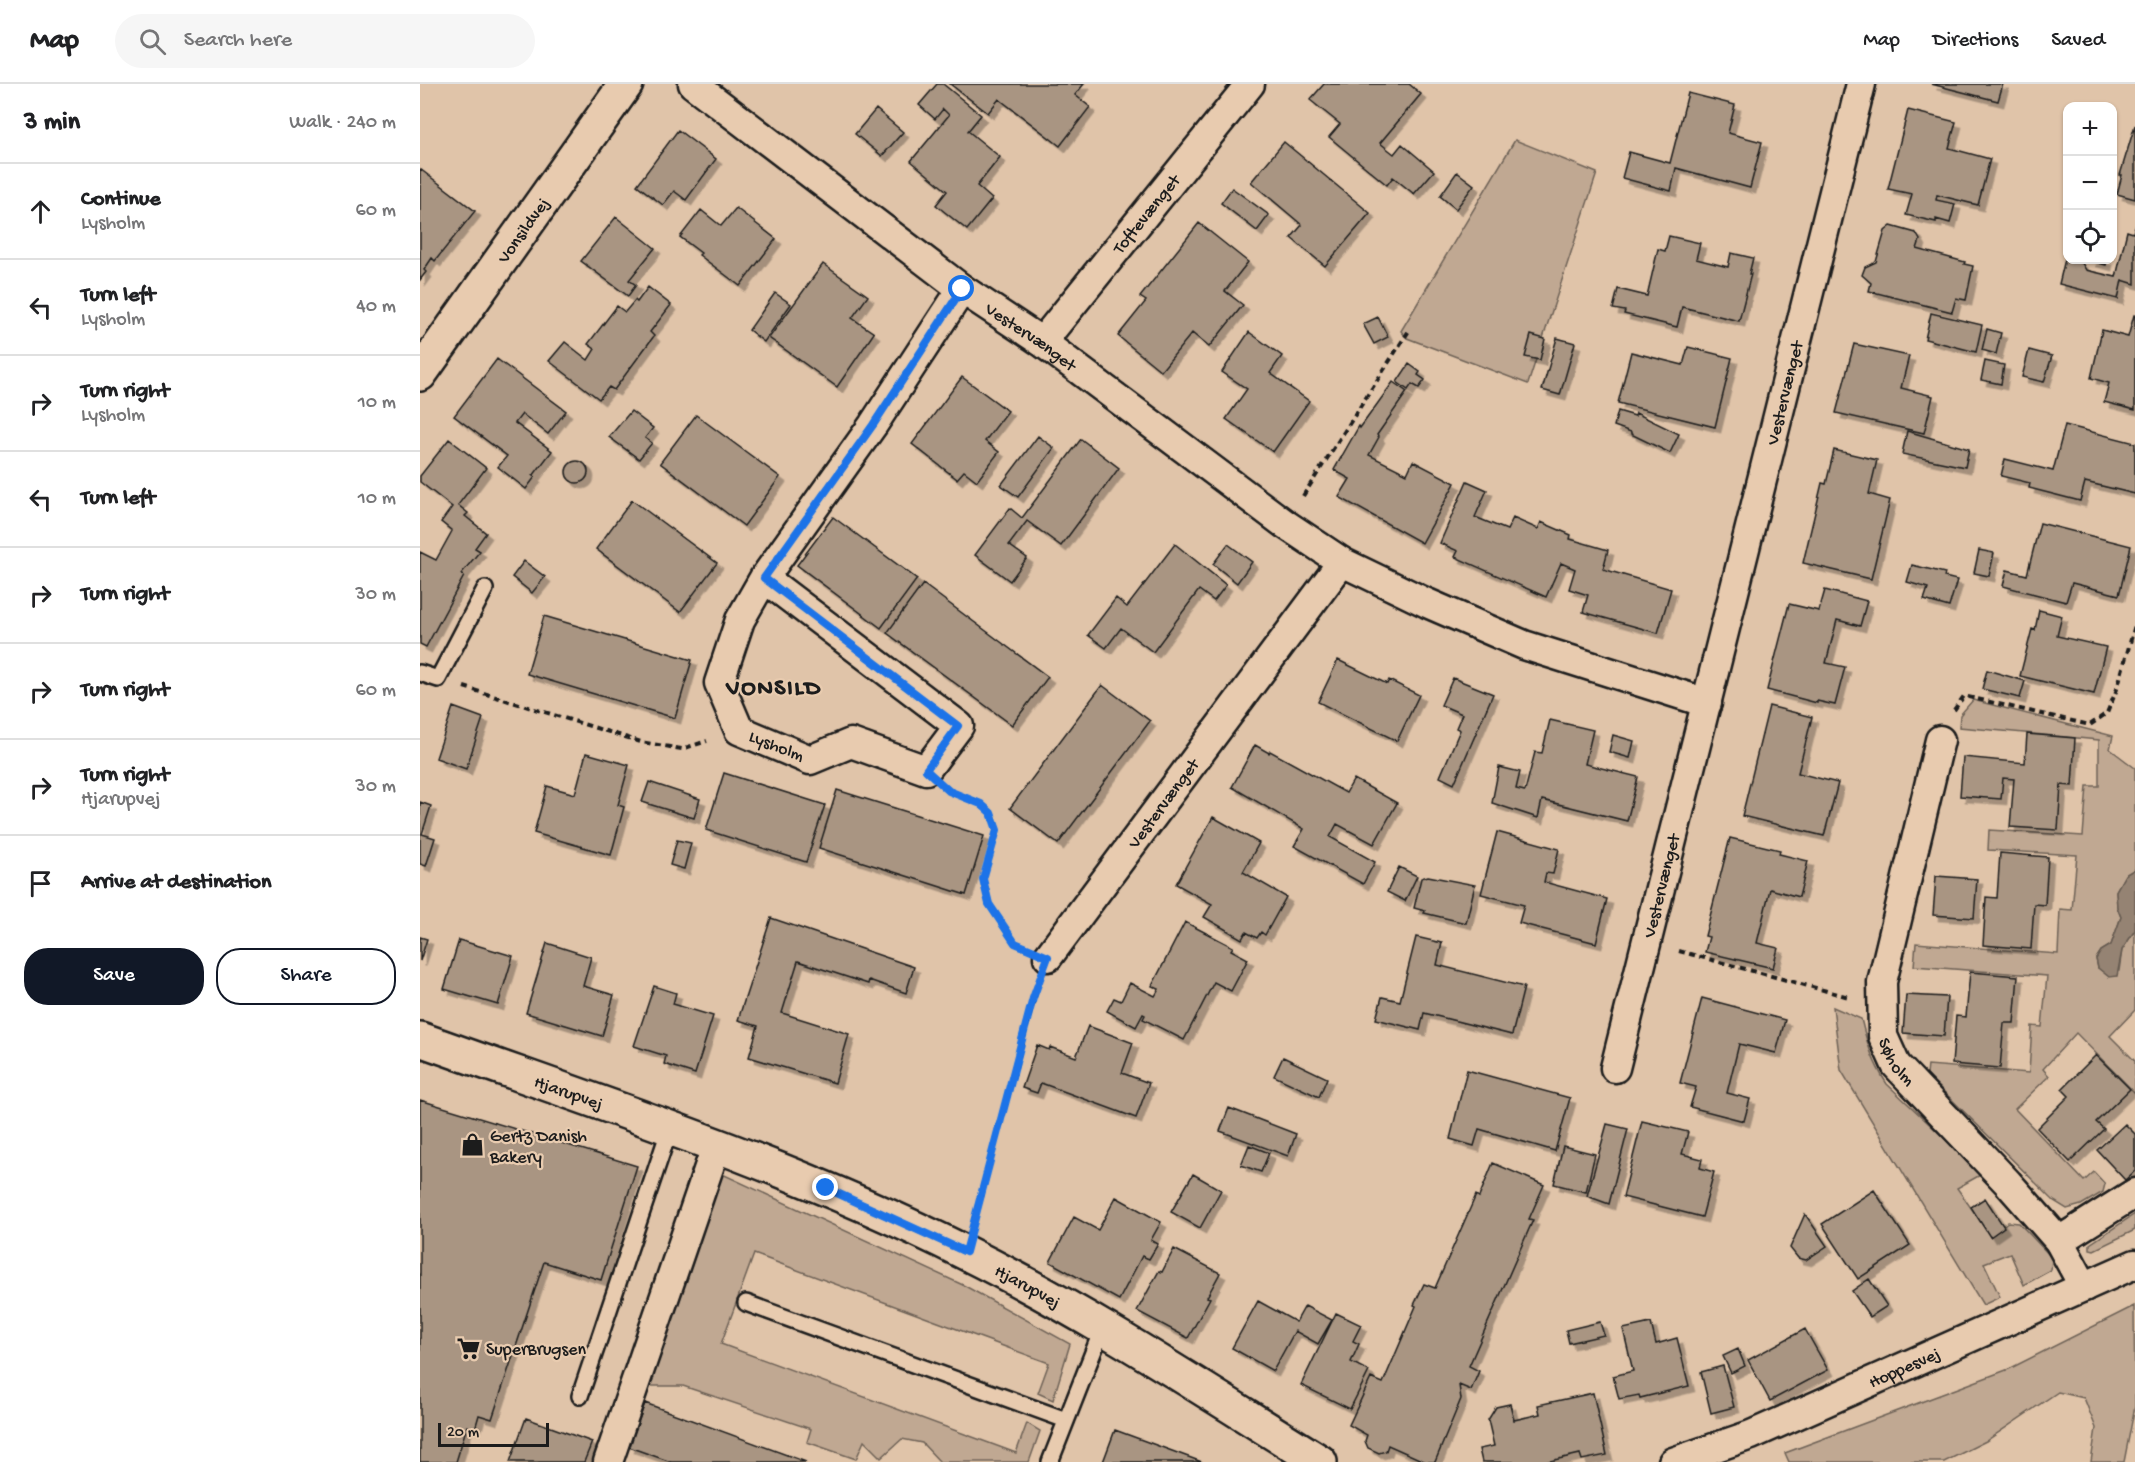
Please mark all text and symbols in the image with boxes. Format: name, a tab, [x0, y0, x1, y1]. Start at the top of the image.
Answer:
search box	[115, 14, 535, 68]
text: Map	[30, 25, 79, 58]
icon: search	[136, 25, 169, 58]
text: Search here	[184, 28, 292, 54]
text: Map	[1863, 29, 1900, 54]
text: Directions	[1933, 29, 2018, 54]
text: Saved	[2051, 29, 2105, 54]
map controls	[2063, 102, 2117, 264]
button: +	[2063, 102, 2117, 156]
text: 3 min	[24, 108, 80, 139]
text: Walk · 240 m	[289, 112, 396, 135]
button: −	[2063, 156, 2117, 210]
street label: Toftevænget	[1109, 170, 1187, 260]
text: Continue	[81, 187, 161, 213]
street label: Vonsildvej	[494, 194, 555, 269]
icon: ahead	[24, 195, 57, 228]
text: 60 m	[356, 200, 396, 223]
button: locate	[2063, 210, 2117, 264]
text: Lysholm	[81, 213, 145, 236]
route start	[948, 275, 974, 301]
text: Turn left	[81, 283, 155, 309]
icon: left	[24, 291, 57, 324]
text: 40 m	[356, 296, 396, 319]
street label: Vestervænget	[980, 299, 1081, 378]
text: Lysholm	[81, 309, 145, 332]
street label: Vestervænget	[1763, 338, 1810, 448]
text: Turn right	[81, 379, 169, 405]
icon: right	[24, 387, 57, 420]
text: 10 m	[358, 392, 396, 415]
text: Lysholm	[81, 405, 145, 428]
icon: left	[24, 483, 57, 516]
text: Turn left	[81, 486, 155, 512]
text: 10 m	[358, 488, 396, 511]
icon: right	[24, 579, 57, 612]
text: Turn right	[81, 582, 169, 608]
text: 30 m	[355, 584, 396, 607]
icon: right	[24, 675, 57, 708]
district label: VONSILD	[725, 675, 822, 704]
text: Turn right	[81, 678, 169, 704]
text: 60 m	[356, 680, 396, 703]
street label: Lysholm	[745, 727, 807, 768]
street label: Vestervænget	[1124, 754, 1206, 854]
text: Turn right	[81, 763, 169, 789]
icon: right	[24, 771, 57, 804]
text: 30 m	[355, 776, 396, 799]
text: Hjarupvej	[81, 789, 161, 812]
street label: Vestervænget	[1640, 831, 1686, 941]
icon: arrive	[24, 867, 57, 900]
text: Arrive at destination	[81, 870, 271, 896]
button: Save	[24, 948, 204, 1005]
button: Share	[216, 948, 396, 1005]
street label: Søholm	[1872, 1035, 1919, 1092]
street label: Hjarupvej	[531, 1072, 605, 1116]
place label: Gertz Danish Bakery	[489, 1127, 587, 1169]
shop icon: Gertz Danish Bakery	[459, 1132, 485, 1158]
route end	[812, 1174, 838, 1200]
street label: Hjarupvej	[991, 1261, 1064, 1314]
supermarket icon: SuperBrugsen	[455, 1335, 481, 1361]
place label: SuperBrugsen	[486, 1340, 586, 1361]
street label: Hoppesvej	[1866, 1344, 1944, 1394]
scale bar	[438, 1420, 549, 1448]
text: 20 m	[447, 1424, 479, 1443]

